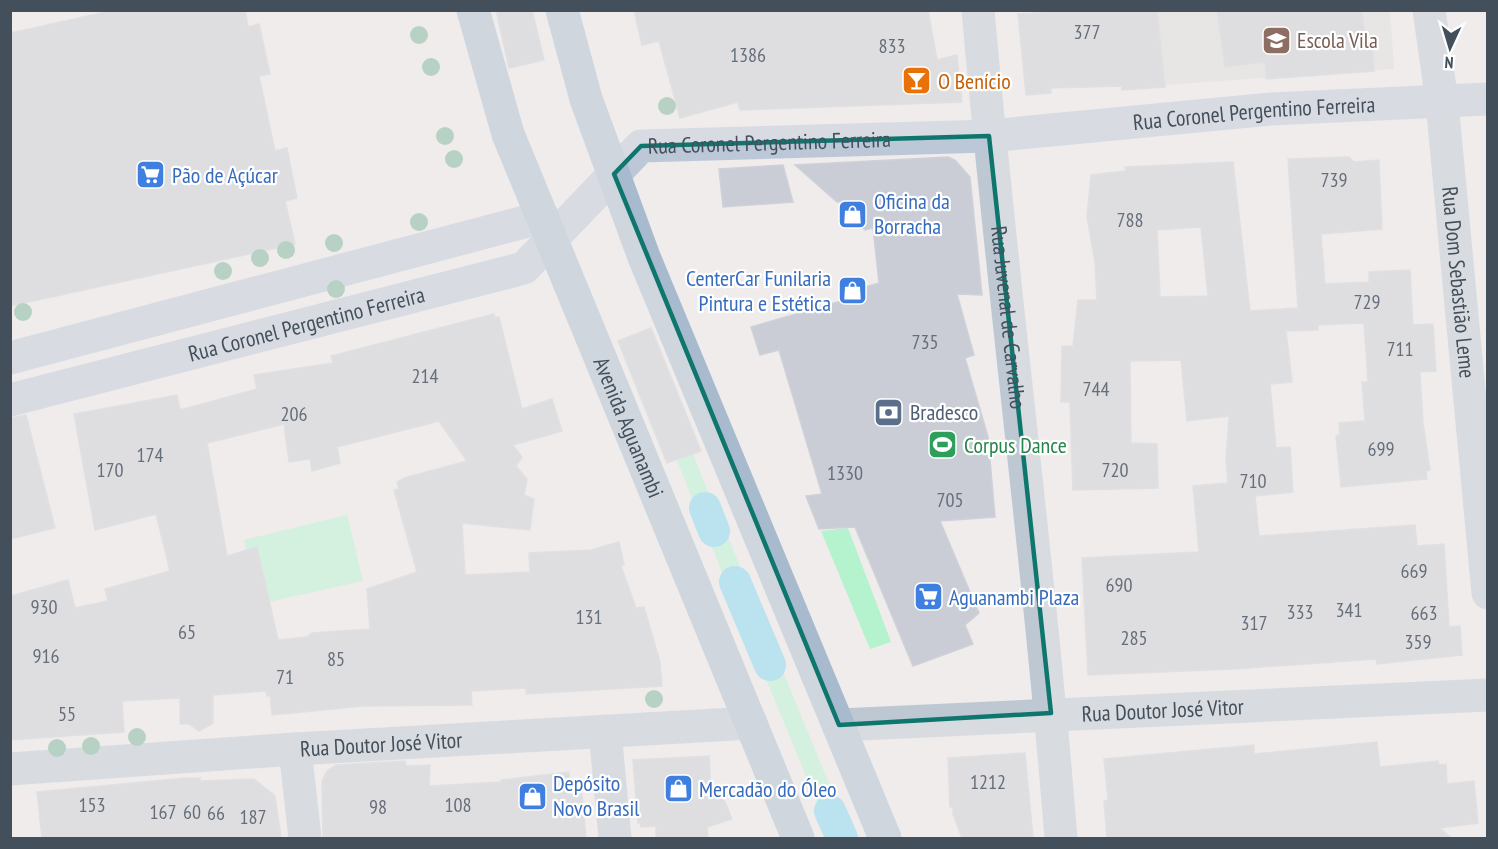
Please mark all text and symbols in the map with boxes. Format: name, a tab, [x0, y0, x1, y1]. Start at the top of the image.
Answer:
north arrow	[1420, 18, 1480, 78]
house number: 377	[1074, 19, 1101, 45]
school or university icon: Escola Vila	[1260, 24, 1292, 56]
place label: Escola Vila	[1297, 26, 1378, 54]
house number: 833	[879, 33, 906, 59]
house number: 1386	[730, 42, 766, 68]
text: N	[1444, 53, 1454, 73]
bar icon: O Benício	[901, 65, 933, 97]
place label: O Benício	[938, 67, 1011, 95]
street label: Rua Coronel Pergentino Ferreira	[1132, 90, 1376, 136]
street label: Rua Coronel Pergentino Ferreira	[647, 125, 891, 160]
supermarket icon: Pão de Açúcar	[135, 159, 167, 191]
place label: Pão de Açúcar	[172, 161, 278, 189]
house number: 739	[1321, 167, 1348, 193]
street label: Rua Dom Sebastião Leme	[1436, 185, 1482, 379]
place label: Oficina da Borracha	[874, 187, 950, 240]
shop icon: Oficina da Borracha	[837, 198, 869, 230]
house number: 788	[1117, 207, 1144, 233]
street label: Rua Juvenal de Carvalho	[985, 225, 1032, 410]
place label: CenterCar Funilaria Pintura e Estética	[686, 264, 831, 317]
shop icon: CenterCar Funilaria Pintura e Estética	[836, 275, 868, 307]
street label: Rua Coronel Pergentino Ferreira	[185, 280, 428, 368]
house number: 729	[1354, 289, 1381, 315]
house number: 735	[912, 329, 939, 355]
house number: 711	[1387, 336, 1414, 362]
street label: Avenida Aguanambi	[587, 353, 670, 502]
house number: 214	[412, 363, 439, 389]
house number: 744	[1083, 376, 1110, 402]
bank icon: Bradesco	[873, 396, 905, 428]
place label: Bradesco	[910, 398, 978, 426]
house number: 206	[281, 401, 308, 427]
sports icon: Corpus Dance	[927, 429, 959, 461]
place label: Corpus Dance	[964, 431, 1067, 459]
house number: 699	[1368, 436, 1395, 462]
house number: 174	[137, 442, 164, 468]
house number: 170	[97, 457, 124, 483]
house number: 720	[1102, 457, 1129, 483]
house number: 1330	[827, 460, 863, 486]
house number: 710	[1240, 468, 1267, 494]
house number: 705	[937, 487, 964, 513]
house number: 669	[1401, 558, 1428, 584]
house number: 690	[1106, 572, 1133, 598]
supermarket icon: Aguanambi Plaza	[912, 581, 944, 613]
place label: Aguanambi Plaza	[949, 583, 1079, 611]
house number: 930	[31, 594, 58, 620]
house number: 341	[1336, 597, 1363, 623]
house number: 333	[1287, 599, 1314, 625]
house number: 663	[1411, 600, 1438, 626]
house number: 131	[576, 604, 603, 630]
house number: 317	[1241, 610, 1268, 636]
house number: 65	[178, 619, 196, 645]
house number: 285	[1121, 625, 1148, 651]
house number: 359	[1405, 629, 1432, 655]
house number: 916	[33, 643, 60, 669]
house number: 85	[327, 646, 345, 672]
house number: 71	[276, 664, 294, 690]
street label: Rua Doutor José Vitor	[1081, 692, 1244, 728]
house number: 55	[58, 701, 76, 727]
street label: Rua Doutor José Vitor	[299, 725, 463, 763]
place label: Depósito Novo Brasil	[553, 769, 640, 822]
house number: 1212	[970, 769, 1006, 795]
shop icon: Mercadão do Óleo	[662, 773, 694, 805]
place label: Mercadão do Óleo	[699, 775, 837, 803]
shop icon: Depósito Novo Brasil	[516, 780, 548, 812]
house number: 153	[79, 792, 106, 818]
house number: 108	[445, 792, 472, 818]
house number: 98	[369, 794, 387, 820]
house number: 167	[150, 799, 177, 825]
house number: 60	[183, 799, 201, 825]
house number: 66	[207, 800, 225, 826]
house number: 187	[240, 804, 267, 830]

